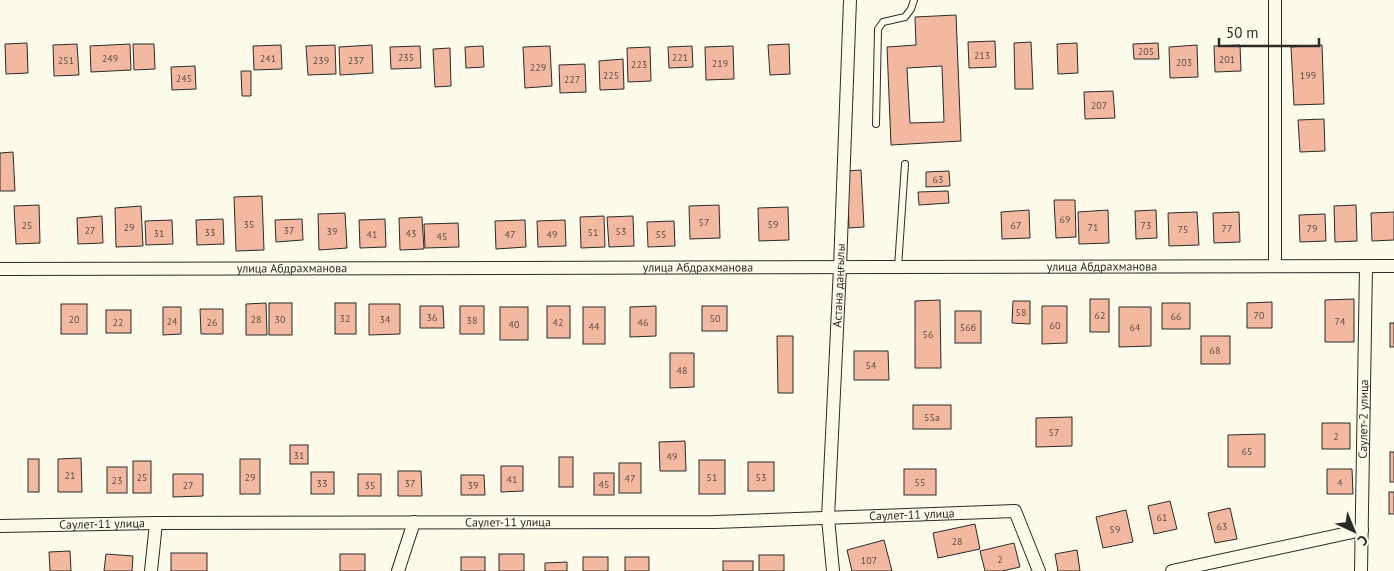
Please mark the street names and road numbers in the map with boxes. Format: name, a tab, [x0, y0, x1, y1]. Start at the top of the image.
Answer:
street label: Астана даңғылы	[829, 243, 848, 328]
street label: улица Абдрахманова	[643, 259, 753, 275]
street label: улица Абдрахманова	[1047, 259, 1157, 274]
street label: улица Абдрахманова	[237, 260, 347, 275]
street label: Саулет-2 улица	[1355, 379, 1371, 459]
street label: Саулет-11 улица	[869, 505, 955, 523]
street label: Саулет-11 улица	[465, 514, 551, 529]
street label: Саулет-11 улица	[59, 515, 145, 532]

